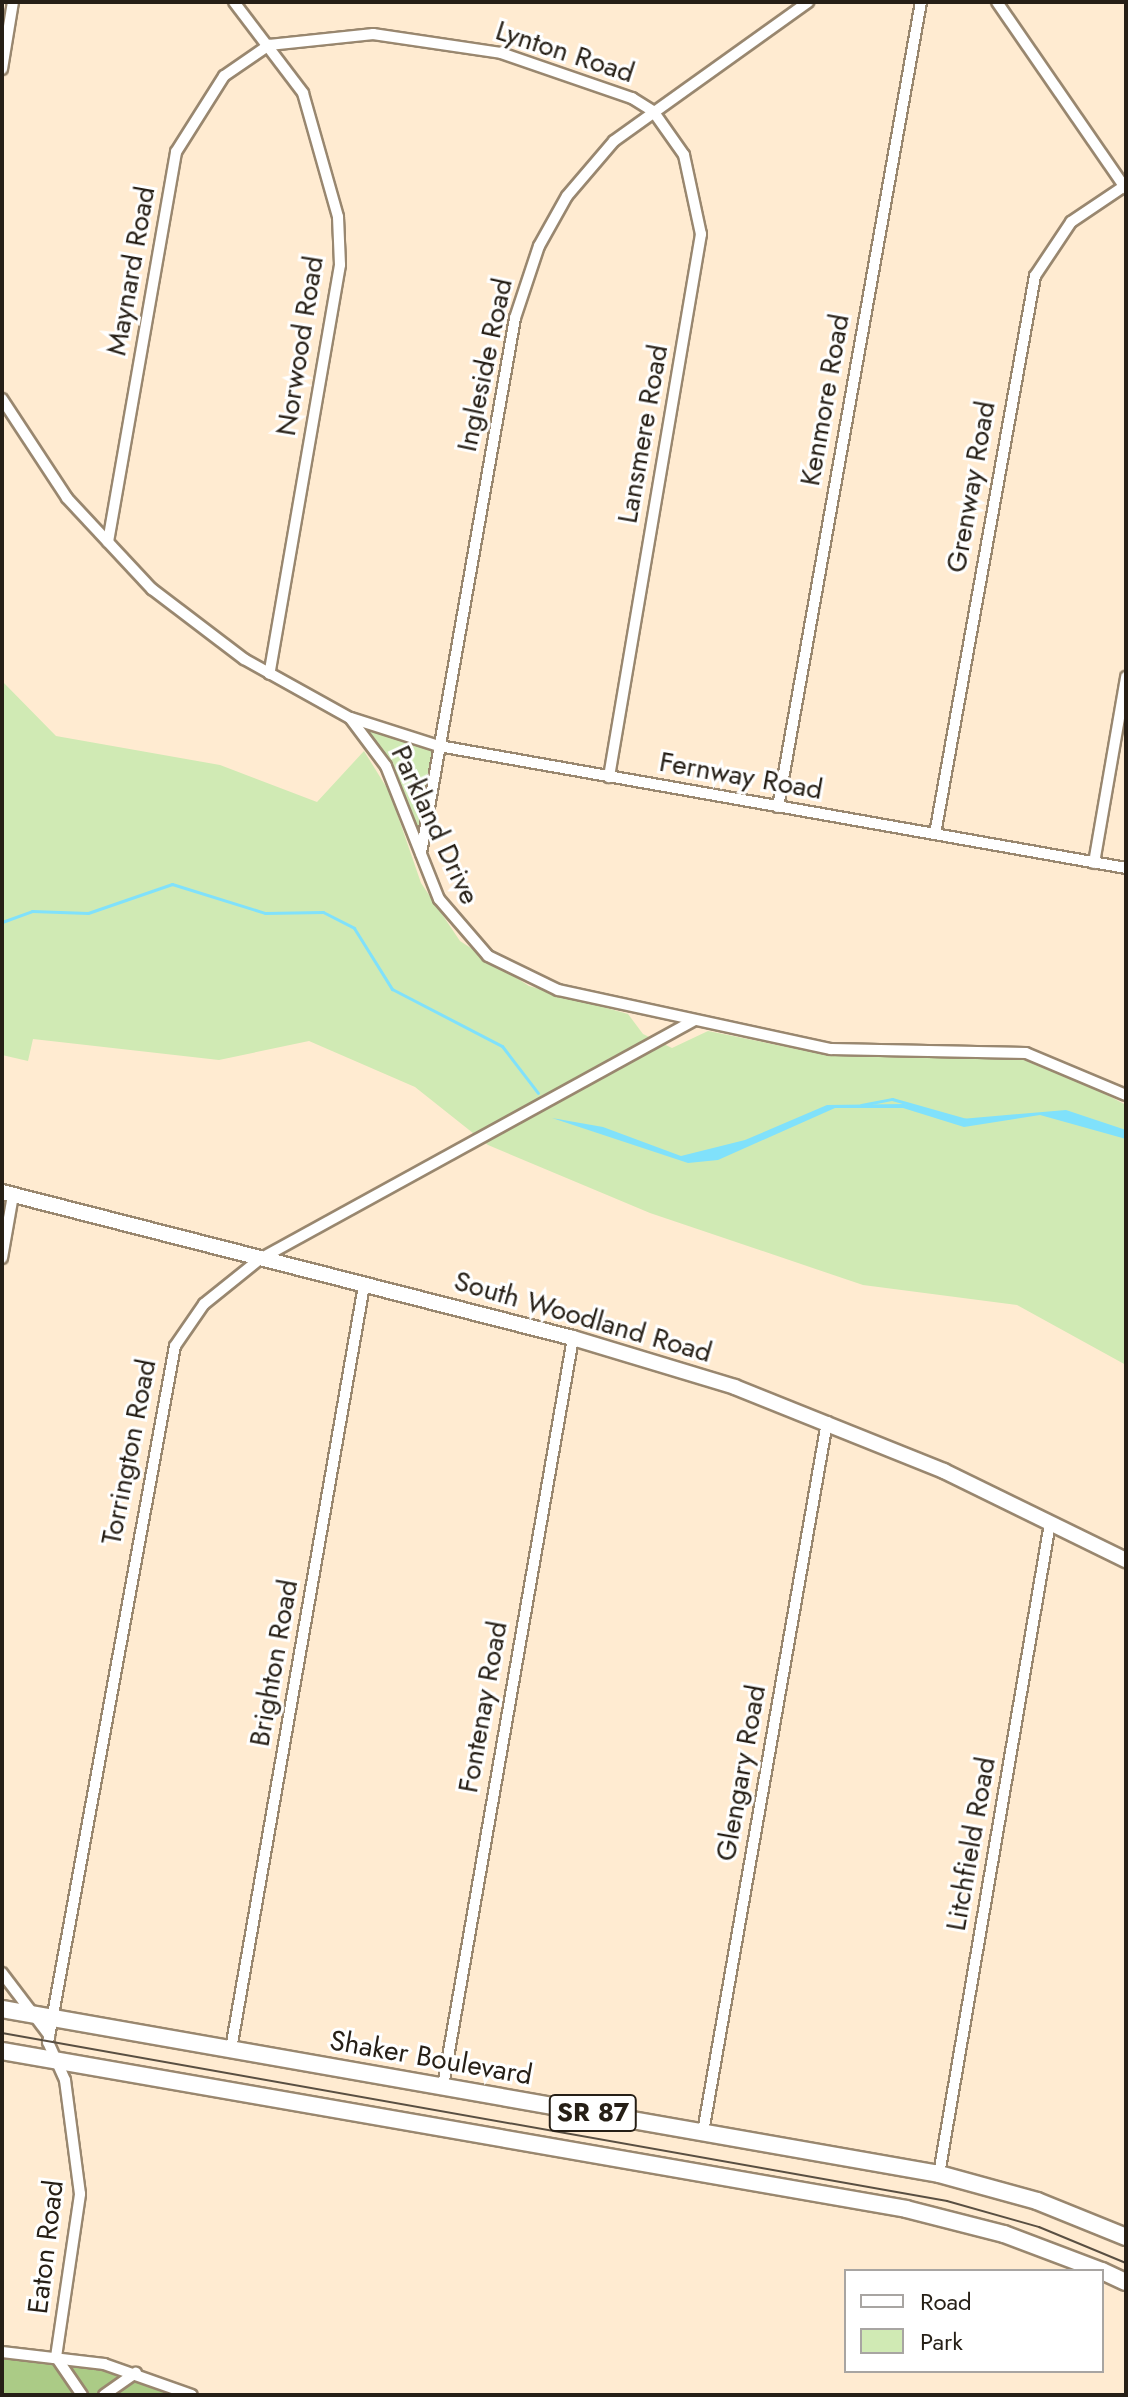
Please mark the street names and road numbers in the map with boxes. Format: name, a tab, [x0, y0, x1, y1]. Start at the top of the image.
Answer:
street label: Lynton Road	[491, 14, 639, 90]
street label: Maynard Road	[100, 184, 162, 358]
street label: Norwood Road	[269, 254, 331, 438]
street label: Ingleside Road	[450, 275, 520, 455]
street label: Kenmore Road	[793, 312, 857, 488]
street label: Lansmere Road	[611, 342, 675, 526]
street label: Grenway Road	[939, 399, 1003, 575]
street label: Parkland Drive	[384, 740, 486, 910]
street label: Fernway Road	[657, 745, 825, 807]
street label: South Woodland Road	[450, 1264, 716, 1370]
street label: Torrington Road	[95, 1356, 163, 1548]
street label: Brighton Road	[243, 1577, 305, 1749]
street label: Fontenay Road	[451, 1619, 515, 1795]
street label: Glengary Road	[709, 1682, 773, 1864]
street label: Litchfield Road	[939, 1755, 1003, 1933]
street label: Shaker Boulevard	[327, 2024, 535, 2092]
road number: SR 87	[547, 2091, 639, 2135]
street label: Eaton Road	[21, 2178, 71, 2316]

